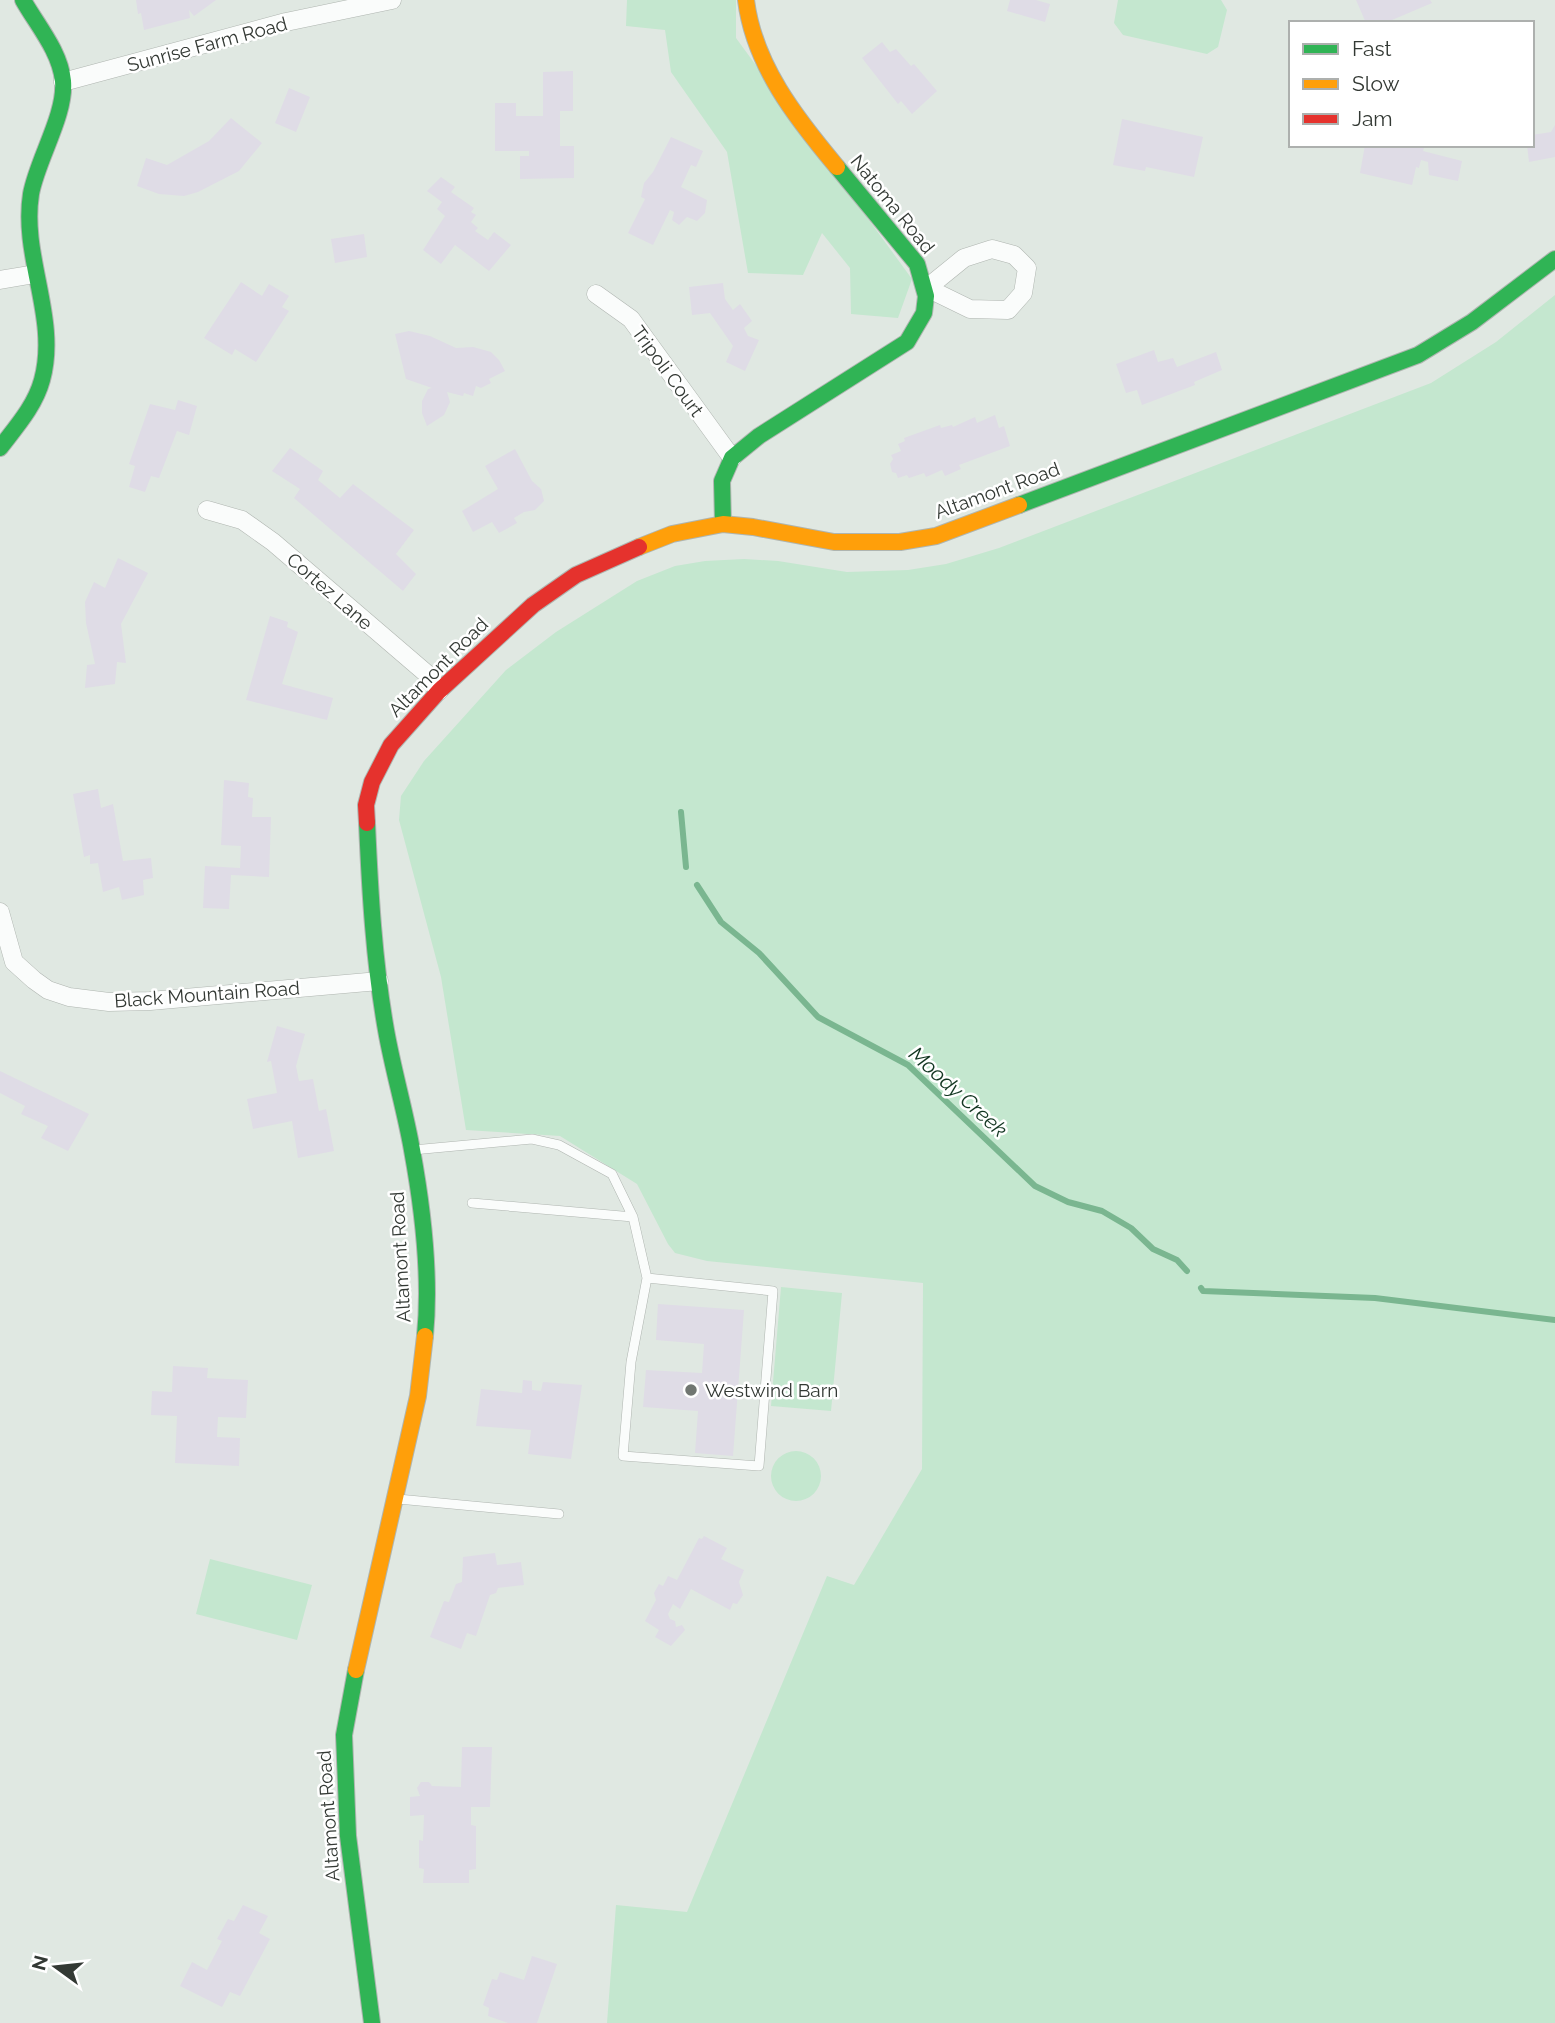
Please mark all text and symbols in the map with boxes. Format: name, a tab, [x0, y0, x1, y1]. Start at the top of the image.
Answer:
street label: Sunrise Farm Road	[125, 12, 289, 76]
legend	[1289, 21, 1534, 147]
text: Fast	[1352, 36, 1392, 61]
text: Slow	[1352, 71, 1400, 96]
text: Jam	[1352, 106, 1393, 131]
street label: Natoma Road	[847, 150, 939, 258]
street label: Tripoli Court	[628, 321, 709, 421]
street label: Altamont Road	[932, 457, 1062, 523]
street label: Cortez Lane	[283, 548, 377, 634]
street label: Altamont Road	[384, 613, 492, 721]
street label: Black Mountain Road	[113, 977, 301, 1011]
water label: Moody Creek	[904, 1041, 1013, 1142]
street label: Altamont Road	[386, 1191, 414, 1323]
place label: Westwind Barn	[705, 1379, 838, 1401]
marker: Westwind Barn	[683, 1382, 699, 1398]
street label: Altamont Road	[312, 1750, 344, 1882]
north arrow	[21, 1932, 91, 2002]
text: N	[27, 1953, 52, 1972]

